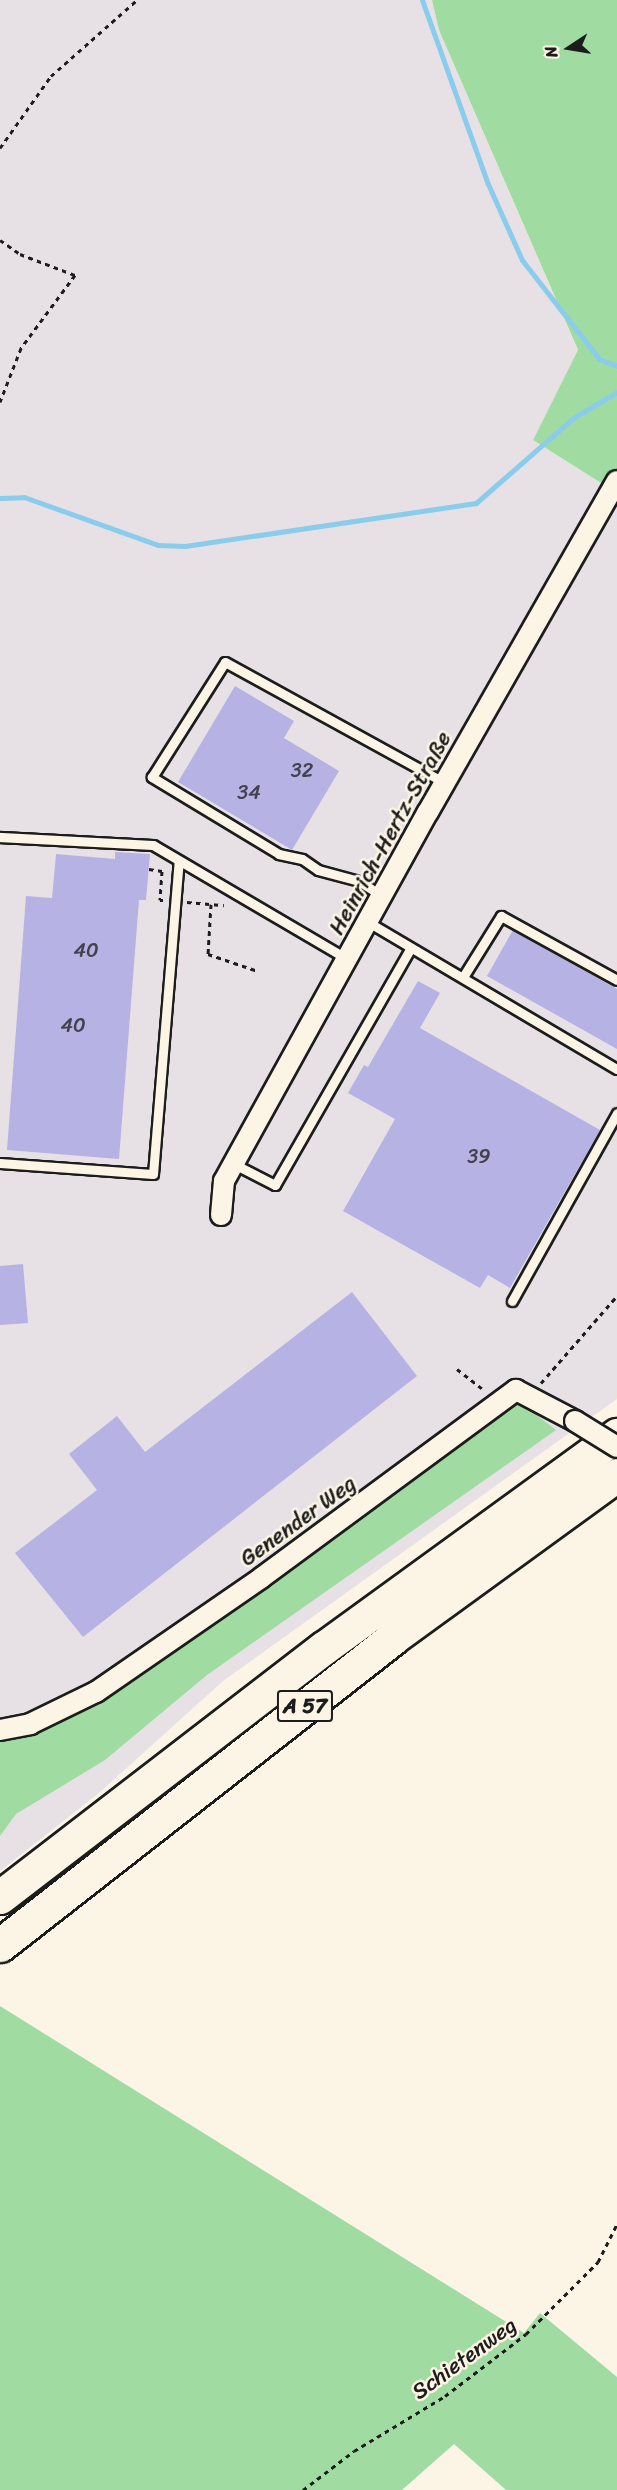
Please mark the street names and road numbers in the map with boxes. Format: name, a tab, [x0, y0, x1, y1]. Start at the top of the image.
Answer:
street label: Heinrich-Hertz-Straße	[323, 727, 457, 939]
street label: Genender Weg	[235, 1470, 361, 1572]
road number: A 57	[276, 1688, 334, 1724]
street label: Schietenweg	[407, 2311, 521, 2405]

